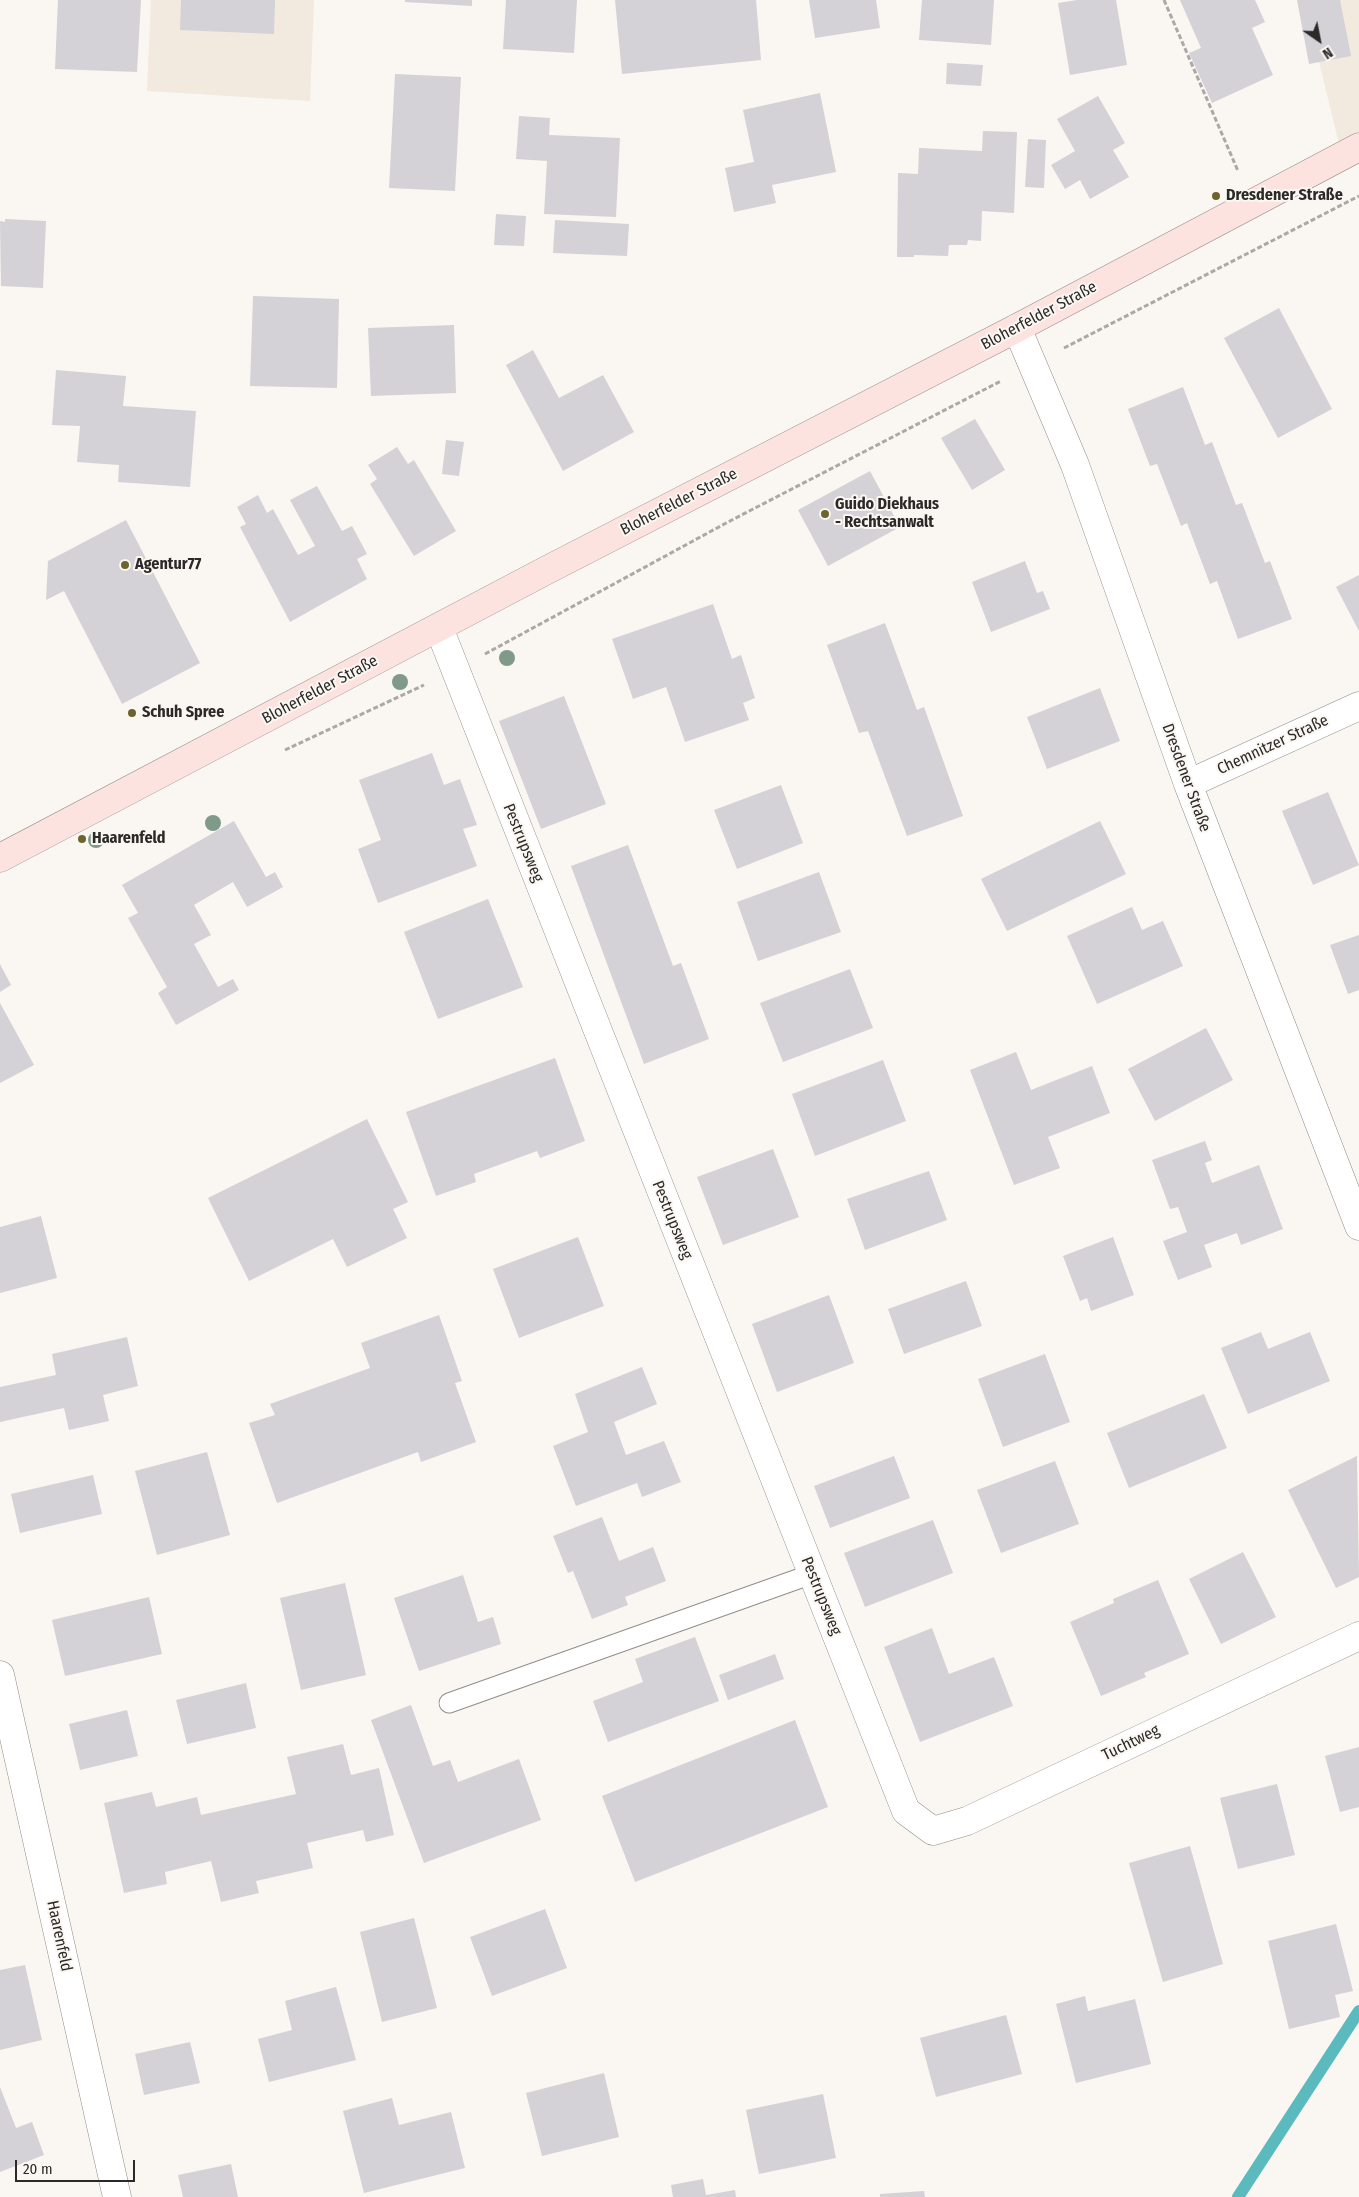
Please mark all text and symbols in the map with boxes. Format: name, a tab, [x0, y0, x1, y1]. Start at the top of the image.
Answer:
north arrow	[1294, 15, 1344, 65]
text: N	[1319, 44, 1336, 62]
place label: Dresdener Straße	[1226, 186, 1343, 206]
marker: Dresdener Straße	[1210, 190, 1222, 202]
street label: Bloherfelder Straße	[978, 277, 1100, 355]
street label: Bloherfelder Straße	[617, 464, 741, 540]
place label: Guido Diekhaus - Rechtsanwalt	[835, 495, 939, 533]
marker: Guido Diekhaus - Rechtsanwalt	[819, 508, 831, 520]
place label: Agentur77	[135, 555, 201, 575]
marker: Agentur77	[119, 559, 131, 571]
street label: Bloherfelder Straße	[259, 651, 381, 729]
place label: Schuh Spree	[142, 703, 224, 723]
marker: Schuh Spree	[126, 707, 138, 719]
street label: Chemnitzer Straße	[1214, 711, 1332, 779]
street label: Dresdener Straße	[1158, 721, 1214, 835]
street label: Pestrupsweg	[499, 801, 547, 885]
place label: Haarenfeld	[92, 829, 166, 849]
marker: Haarenfeld	[76, 833, 88, 845]
street label: Pestrupsweg	[648, 1178, 696, 1262]
street label: Pestrupsweg	[797, 1554, 845, 1638]
street label: Tuchtweg	[1099, 1721, 1163, 1765]
street label: Haarenfeld	[42, 1899, 76, 1973]
scale bar	[18, 2150, 138, 2182]
text: 20 m	[23, 2160, 53, 2178]

